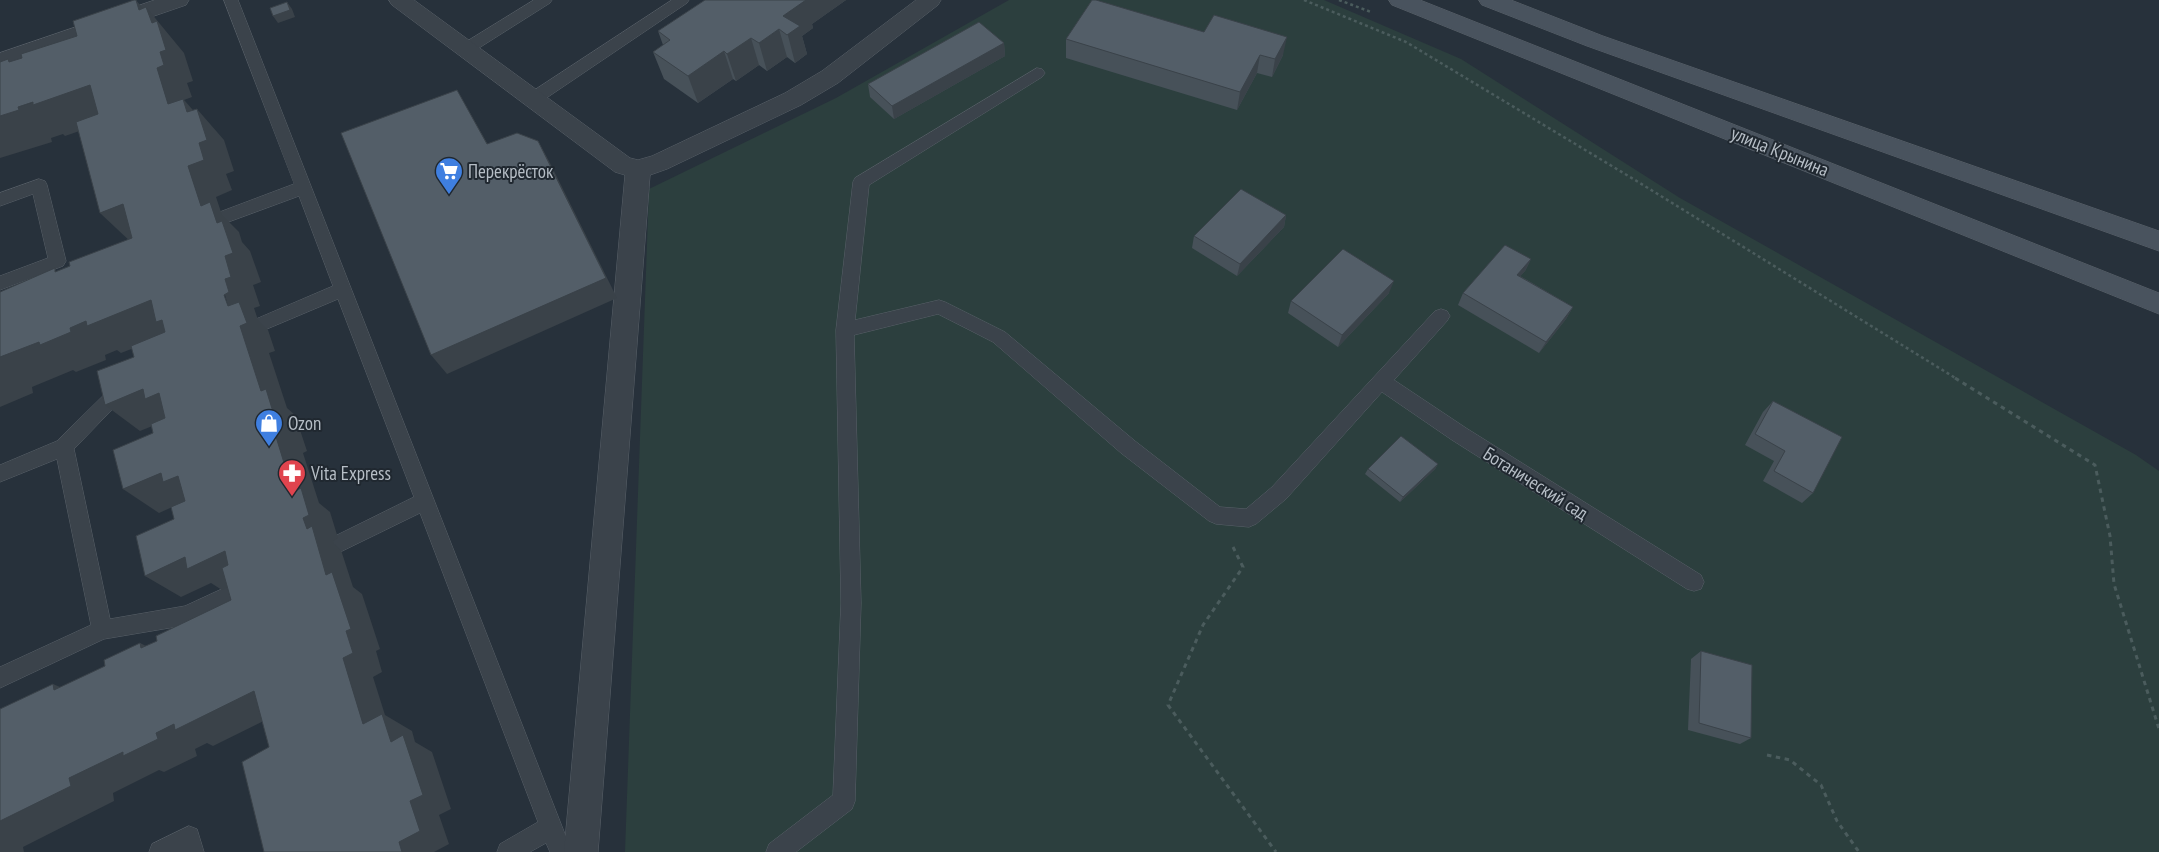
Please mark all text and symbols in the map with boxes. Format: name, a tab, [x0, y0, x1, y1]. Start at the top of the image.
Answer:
street label: улица Крынина	[1728, 121, 1832, 181]
supermarket icon: Перекрёсток	[434, 156, 464, 195]
place label: Перекрёсток	[468, 159, 554, 183]
shop icon: Ozon	[254, 408, 284, 447]
place label: Ozon	[288, 411, 321, 435]
street label: Ботанический сад	[1479, 441, 1594, 525]
pharmacy icon: Vita Express	[277, 458, 307, 497]
place label: Vita Express	[310, 461, 391, 485]

